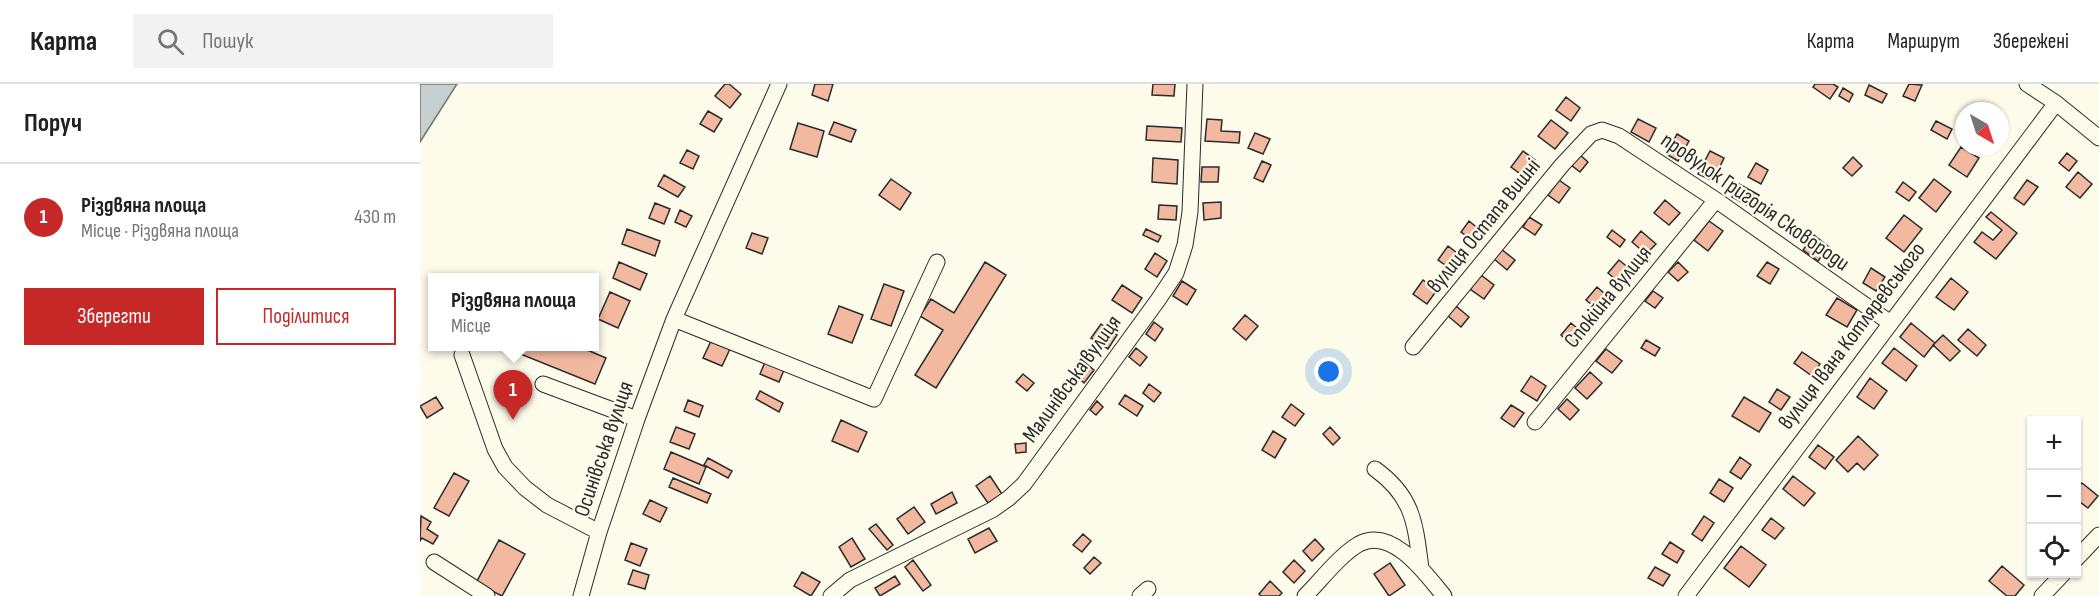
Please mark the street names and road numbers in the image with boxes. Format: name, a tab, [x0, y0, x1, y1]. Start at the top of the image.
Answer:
street label: провулок Григорія Сковороди	[1656, 127, 1854, 277]
street label: вулиця Остапа Вишні	[1421, 153, 1547, 299]
street label: вулиця Івана Котляревського	[1773, 237, 1931, 435]
street label: Спокійна вулиця	[1558, 240, 1658, 354]
street label: Малинівська вулиця	[1017, 310, 1127, 448]
street label: Осинівська вулиця	[568, 378, 640, 520]

